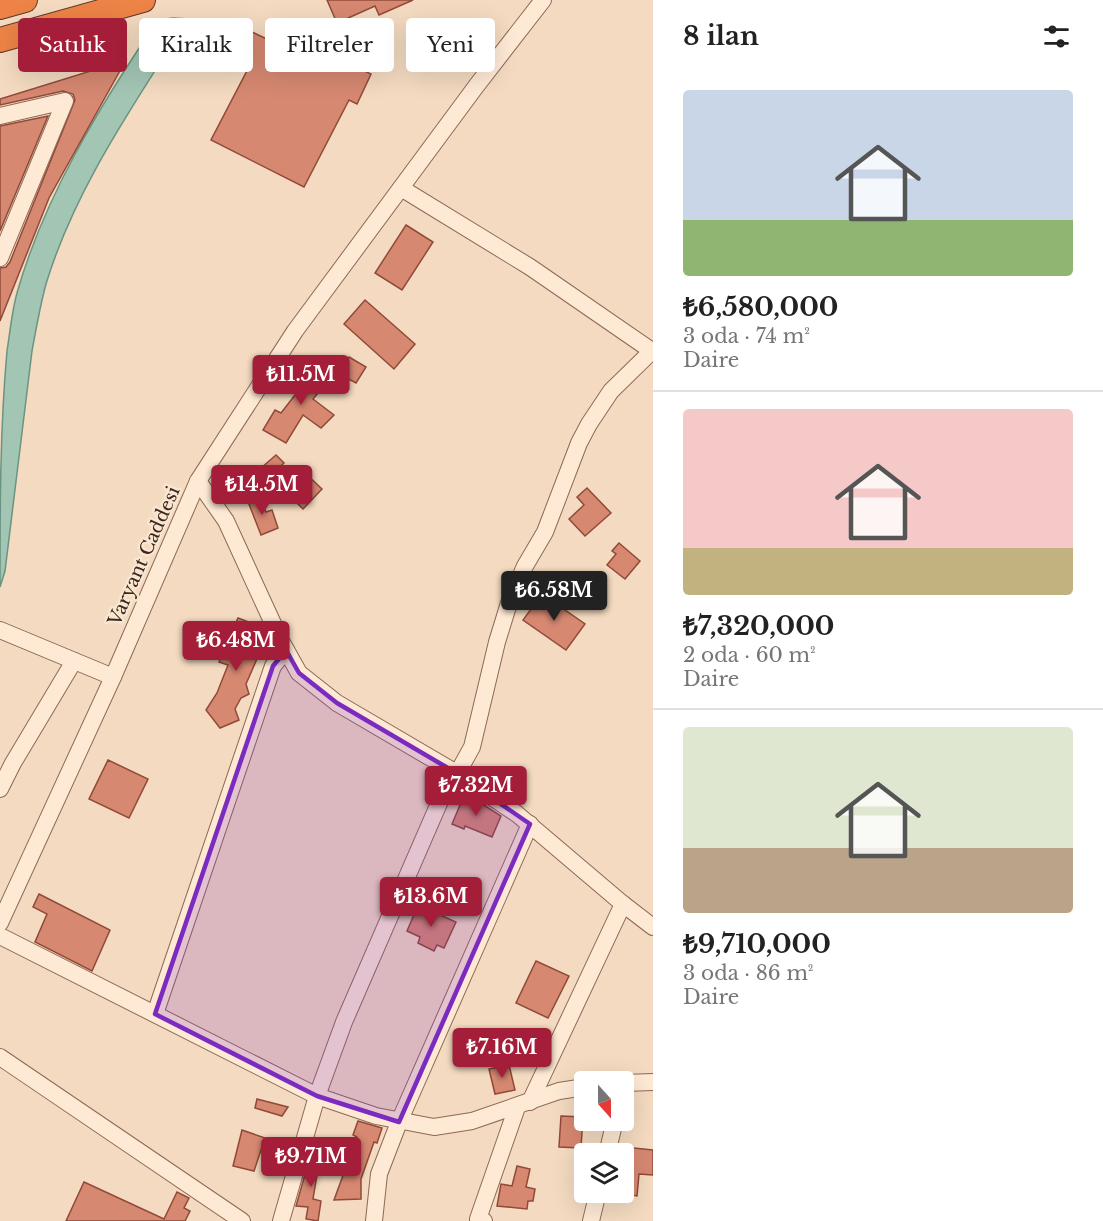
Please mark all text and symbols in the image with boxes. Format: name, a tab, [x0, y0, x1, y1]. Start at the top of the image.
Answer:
chip: Satılık	[18, 18, 127, 72]
chip: Kiralık	[139, 18, 253, 72]
chip: Filtreler	[265, 18, 394, 72]
chip: Yeni	[406, 18, 495, 72]
text: 8 ilan	[683, 20, 759, 52]
icon: filters	[1040, 20, 1073, 53]
icon: home	[824, 129, 932, 237]
text: ₺6,580,000	[683, 291, 838, 323]
text: 3 oda · 74 m²	[683, 324, 810, 348]
text: Daire	[683, 348, 739, 372]
pin: ₺11.5M	[252, 355, 350, 406]
text: ₺11.5M	[267, 362, 335, 386]
icon: home	[824, 448, 932, 556]
pin: ₺14.5M	[213, 465, 311, 516]
text: ₺14.5M	[225, 472, 299, 496]
street label: Varyant Caddesi	[103, 483, 185, 630]
pin: ₺6.58M	[505, 571, 603, 622]
text: ₺6.58M	[515, 578, 593, 602]
text: ₺7,320,000	[683, 610, 834, 642]
pin: ₺6.48M	[187, 621, 285, 672]
text: ₺6.48M	[197, 628, 276, 652]
text: 2 oda · 60 m²	[683, 643, 816, 667]
text: Daire	[683, 667, 739, 691]
pin: ₺7.32M	[427, 766, 525, 817]
icon: home	[824, 766, 932, 874]
text: ₺7.32M	[439, 773, 513, 797]
pin: ₺13.6M	[382, 877, 480, 928]
text: ₺13.6M	[394, 884, 468, 908]
text: ₺9,710,000	[683, 928, 831, 960]
text: 3 oda · 86 m²	[683, 961, 814, 985]
text: Daire	[683, 985, 739, 1009]
pin: ₺7.16M	[453, 1028, 551, 1079]
text: ₺7.16M	[467, 1035, 537, 1059]
north arrow	[574, 1071, 634, 1131]
map controls	[574, 1071, 634, 1203]
pin: ₺9.71M	[262, 1137, 360, 1188]
button: layers	[574, 1143, 634, 1203]
text: ₺9.71M	[275, 1144, 347, 1168]

